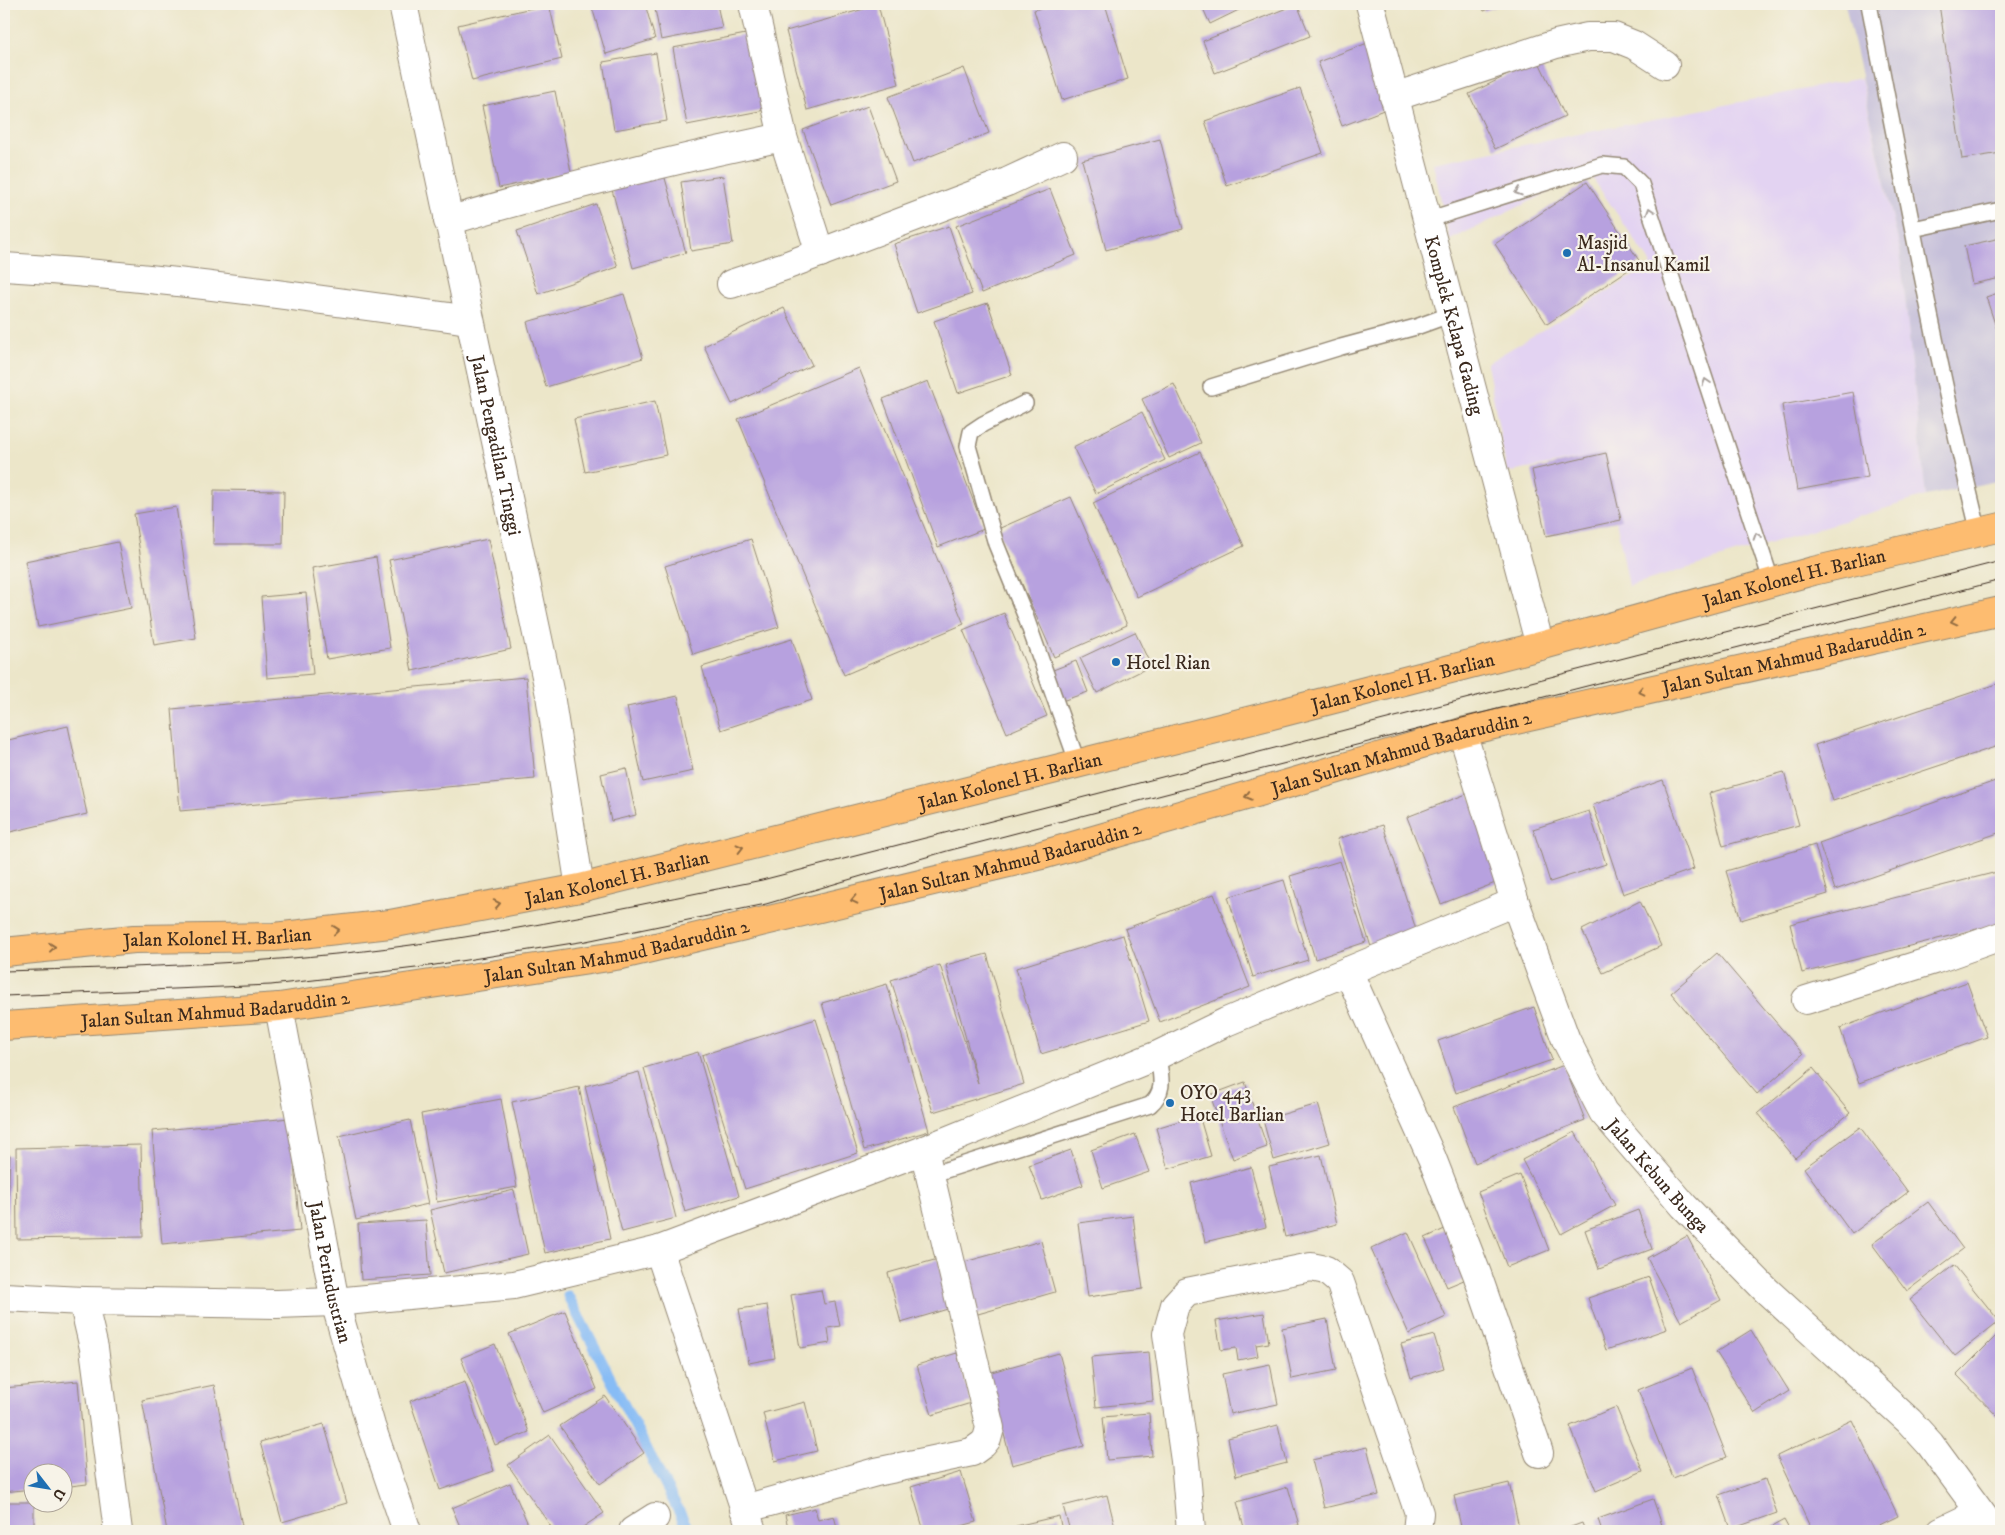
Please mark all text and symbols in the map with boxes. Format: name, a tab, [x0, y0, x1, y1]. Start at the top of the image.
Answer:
one-way arrow	[1514, 186, 1523, 196]
one-way arrow	[1646, 207, 1656, 216]
place label: Masjid Al-Insanul Kamil	[1577, 232, 1710, 277]
street label: Komplek Kelapa Gading	[1419, 233, 1488, 418]
marker: Masjid Al-Insanul Kamil	[1561, 247, 1573, 259]
street label: Jalan Pengadilan Tinggi	[465, 351, 526, 538]
one-way arrow	[1702, 378, 1712, 387]
one-way arrow	[1753, 533, 1763, 541]
street label: Jalan Kolonel H. Barlian	[1699, 544, 1888, 614]
one-way arrow	[1949, 615, 1958, 626]
street label: Jalan Sultan Mahmud Badaruddin 2	[1658, 618, 1929, 700]
street label: Jalan Kolonel H. Barlian	[1307, 648, 1497, 718]
place label: Hotel Rian	[1126, 652, 1210, 675]
marker: Hotel Rian	[1110, 656, 1122, 668]
one-way arrow	[1637, 685, 1646, 696]
street label: Jalan Sultan Mahmud Badaruddin 2	[1267, 707, 1535, 802]
street label: Jalan Kolonel H. Barlian	[914, 748, 1104, 816]
one-way arrow	[1244, 790, 1252, 800]
street label: Jalan Sultan Mahmud Badaruddin 2	[875, 817, 1145, 907]
one-way arrow	[736, 843, 745, 854]
street label: Jalan Kolonel H. Barlian	[521, 846, 712, 912]
one-way arrow	[850, 894, 858, 904]
one-way arrow	[492, 899, 501, 910]
street label: Jalan Sultan Mahmud Badaruddin 2	[481, 915, 752, 989]
street label: Jalan Kolonel H. Barlian	[120, 923, 313, 953]
one-way arrow	[333, 925, 341, 936]
one-way arrow	[49, 942, 57, 953]
street label: Jalan Sultan Mahmud Badaruddin 2	[78, 986, 352, 1034]
place label: OYO 443 Hotel Barlian	[1180, 1082, 1284, 1127]
marker: OYO 443 Hotel Barlian	[1164, 1097, 1176, 1109]
street label: Jalan Kebun Bunga	[1599, 1113, 1714, 1238]
street label: Jalan Perindustrian	[303, 1197, 356, 1346]
north arrow	[22, 1462, 72, 1512]
text: U	[48, 1485, 69, 1504]

